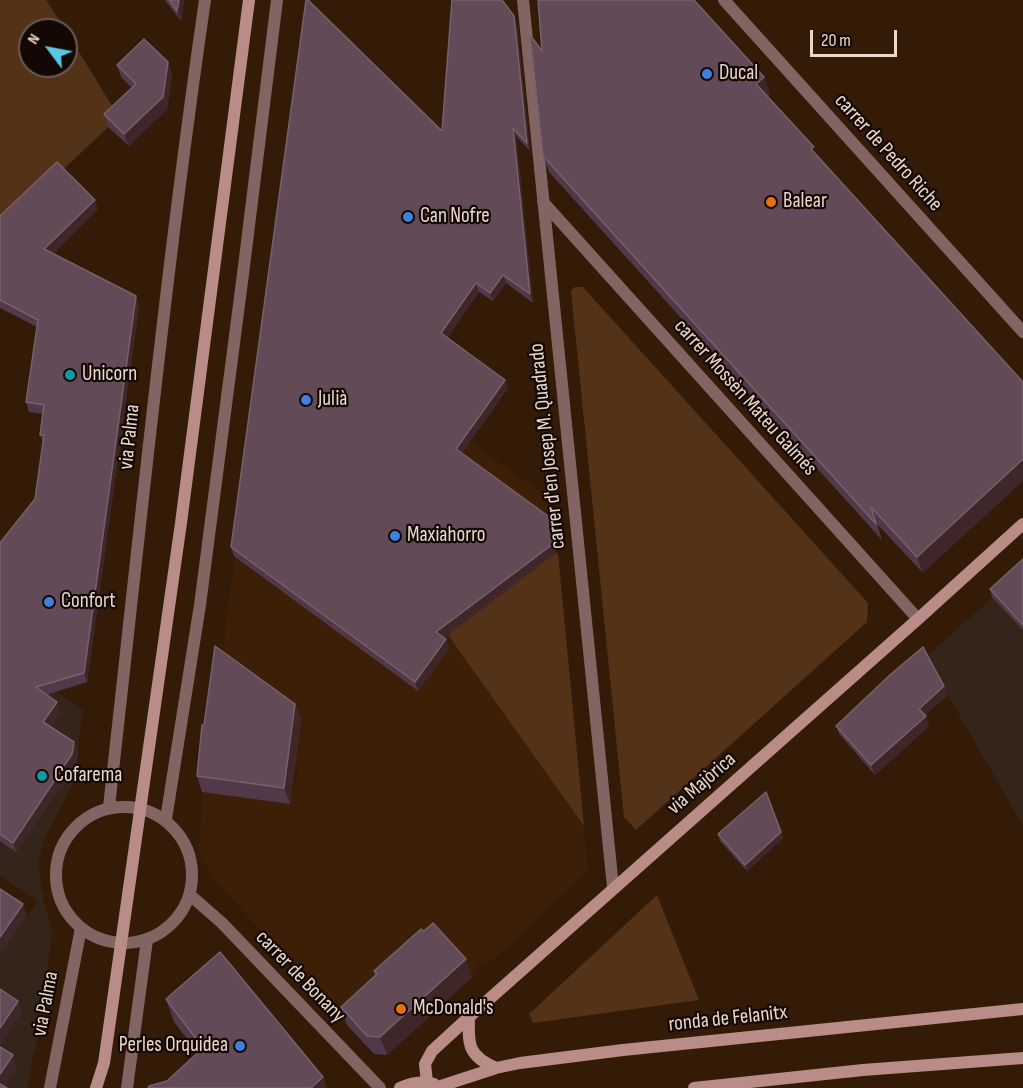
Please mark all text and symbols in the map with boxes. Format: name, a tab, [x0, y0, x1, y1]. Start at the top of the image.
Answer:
north arrow	[18, 18, 78, 78]
scale bar	[813, 18, 900, 56]
text: 20 m	[821, 30, 851, 51]
text: N	[24, 31, 44, 48]
place label: Ducal	[719, 61, 758, 87]
marker: Ducal	[700, 67, 714, 81]
street label: carrer de Pedro Riche	[829, 89, 947, 217]
place label: Balear	[783, 189, 827, 215]
marker: Balear	[764, 195, 778, 209]
place label: Can Nofre	[420, 204, 490, 230]
marker: Can Nofre	[401, 210, 415, 224]
street label: carrer Mossèn Mateu Galmés	[668, 315, 822, 481]
street label: carrer d'en Josep M. Quadrado	[525, 342, 571, 550]
place label: Unicorn	[82, 362, 137, 388]
marker: Unicorn	[63, 368, 77, 382]
place label: Julià	[318, 387, 347, 413]
marker: Julià	[299, 393, 313, 407]
street label: via Palma	[114, 403, 146, 471]
place label: Maxiahorro	[407, 523, 486, 549]
marker: Maxiahorro	[388, 529, 402, 543]
place label: Confort	[61, 589, 116, 615]
marker: Confort	[42, 595, 56, 609]
street label: via Majòrica	[663, 747, 741, 821]
place label: Cofarema	[54, 763, 122, 789]
marker: Cofarema	[35, 769, 49, 783]
street label: carrer de Bonany	[250, 926, 350, 1028]
street label: via Palma	[27, 969, 65, 1039]
place label: McDonald's	[413, 996, 493, 1022]
street label: ronda de Felanitx	[667, 1000, 789, 1038]
marker: McDonald's	[394, 1002, 408, 1016]
place label: Perles Orquidea	[119, 1033, 228, 1059]
marker: Perles Orquidea	[233, 1039, 247, 1053]

